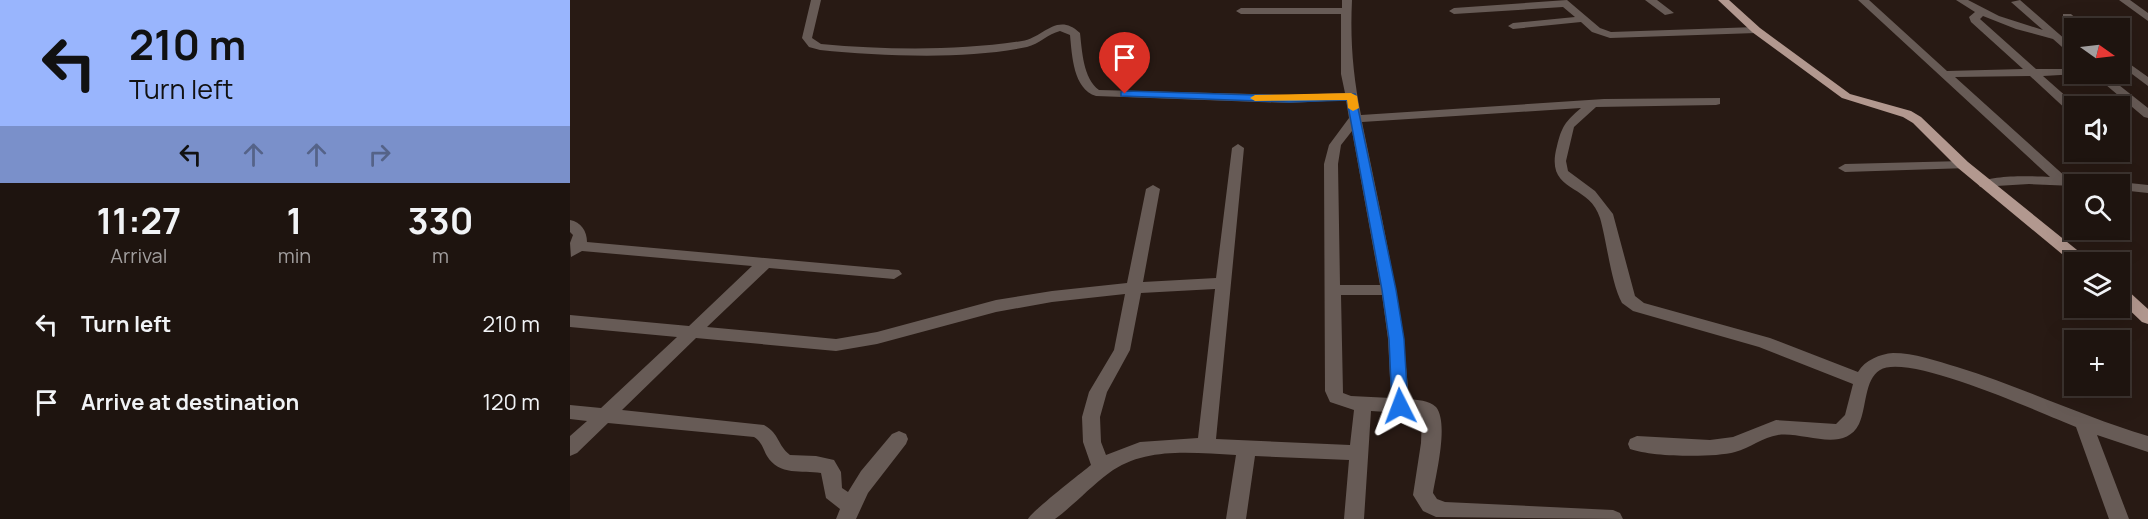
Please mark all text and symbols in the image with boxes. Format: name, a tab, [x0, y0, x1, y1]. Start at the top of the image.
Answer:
text: 210 m	[129, 15, 246, 73]
north arrow	[2064, 18, 2130, 84]
map controls	[2064, 18, 2130, 396]
icon: left	[30, 24, 108, 102]
pin	[1099, 32, 1150, 94]
icon: arrive	[1108, 41, 1141, 74]
text: Turn left	[129, 70, 233, 107]
button: sound	[2064, 96, 2130, 162]
icon: left	[174, 138, 207, 171]
icon: ahead	[237, 138, 270, 171]
icon: ahead	[300, 138, 333, 171]
icon: right	[363, 138, 396, 171]
button: search	[2064, 174, 2130, 240]
text: 11:27	[97, 196, 181, 245]
text: 1	[287, 196, 302, 245]
text: 330	[408, 196, 473, 245]
text: Arrival	[110, 242, 167, 269]
text: min	[278, 242, 311, 269]
text: m	[432, 242, 449, 269]
button: layers	[2064, 252, 2130, 318]
icon: left	[30, 308, 63, 341]
text: Turn left	[81, 309, 171, 339]
text: 210 m	[482, 309, 540, 339]
button: +	[2064, 330, 2130, 396]
position arrow	[1368, 374, 1432, 438]
icon: arrive	[30, 386, 63, 419]
text: Arrive at destination	[81, 387, 299, 417]
text: 120 m	[482, 387, 540, 417]

